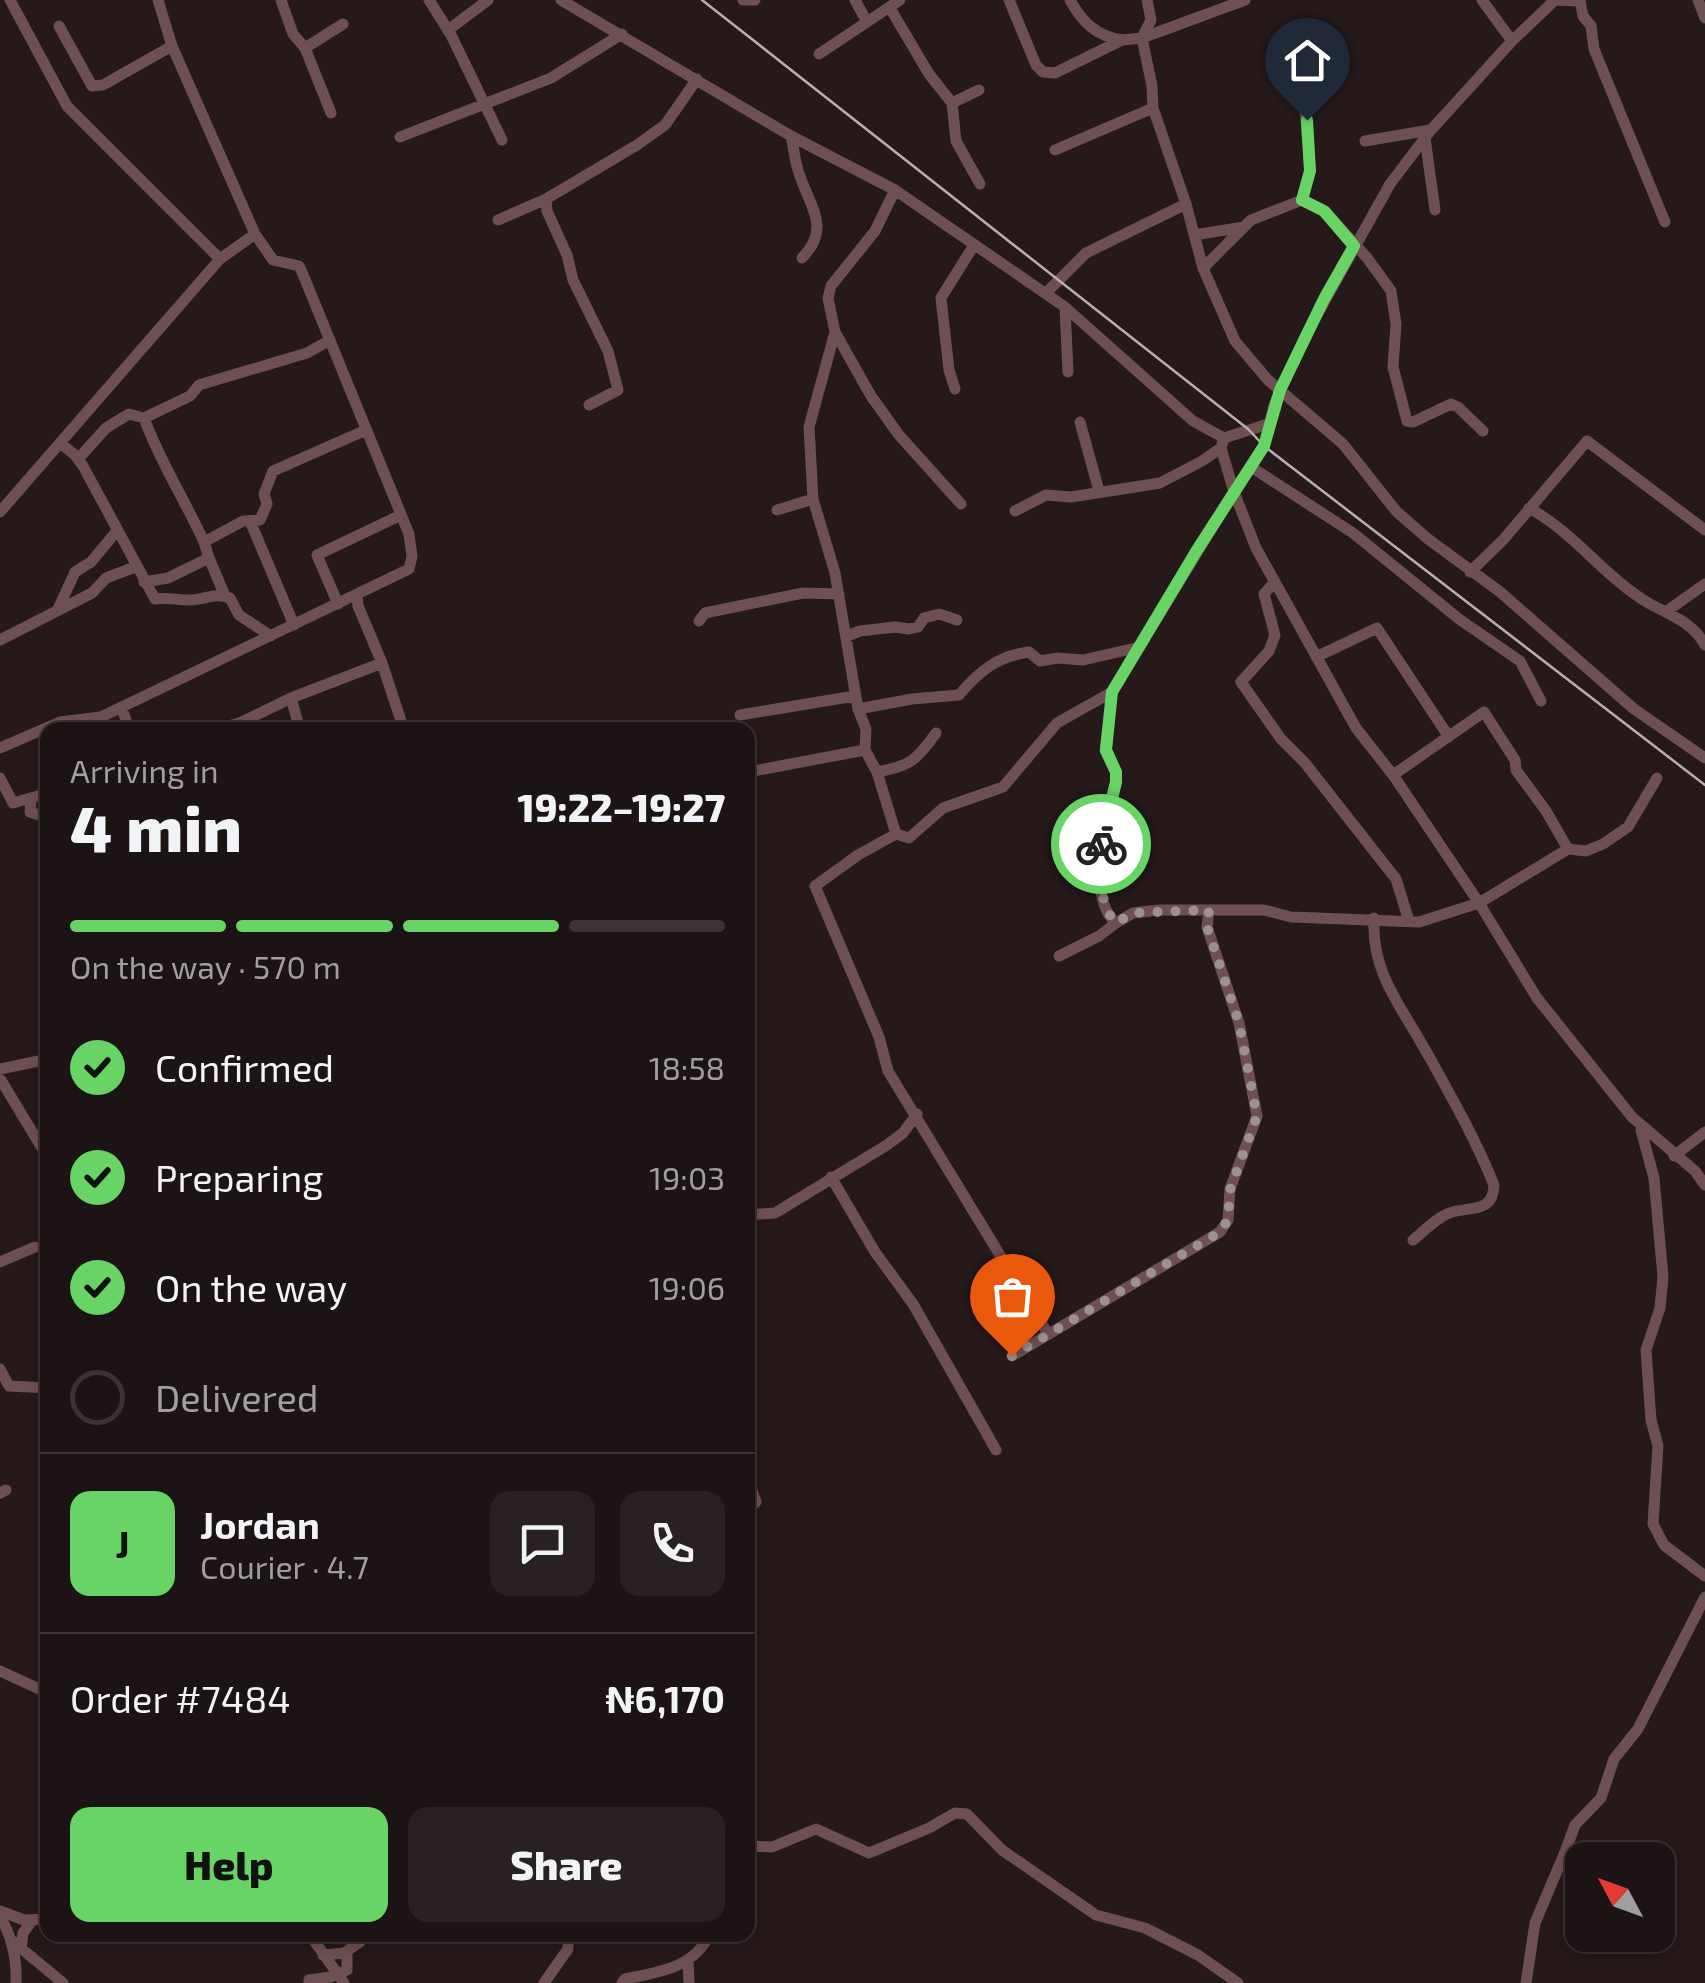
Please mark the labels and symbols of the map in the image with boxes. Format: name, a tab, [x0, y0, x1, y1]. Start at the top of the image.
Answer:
pin	[1265, 18, 1350, 121]
courier	[1051, 794, 1151, 894]
pin	[970, 1254, 1055, 1357]
north arrow	[1565, 1842, 1675, 1952]

